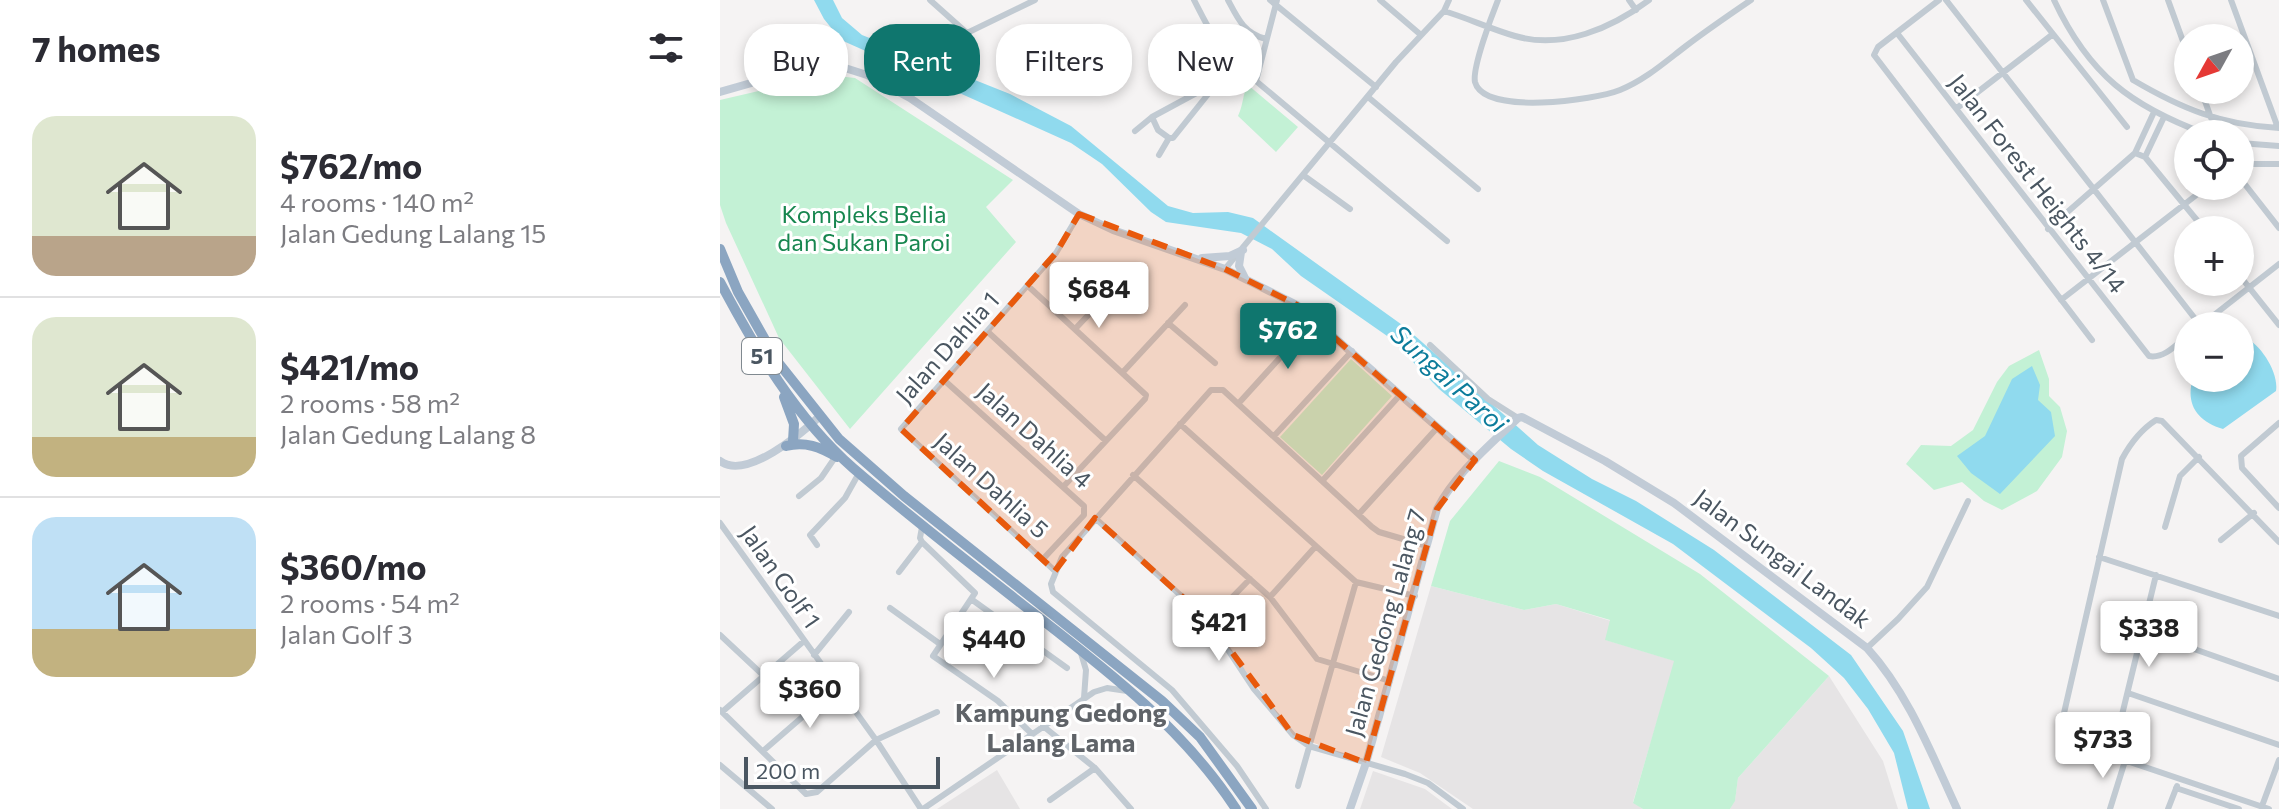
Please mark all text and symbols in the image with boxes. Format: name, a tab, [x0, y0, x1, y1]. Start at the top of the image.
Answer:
chip: Buy	[744, 24, 848, 96]
chip: Rent	[864, 24, 980, 96]
chip: Filters	[996, 24, 1132, 96]
chip: New	[1148, 24, 1262, 96]
north arrow	[2174, 24, 2254, 104]
map controls	[2174, 24, 2254, 392]
icon: filters	[644, 26, 688, 70]
text: 7 homes	[32, 27, 161, 69]
street label: Jalan Forest Heights 4/14	[1944, 68, 2133, 298]
button: locate	[2174, 120, 2254, 200]
text: $762/mo	[280, 144, 422, 186]
icon: home	[96, 148, 192, 244]
text: 4 rooms · 140 m²	[280, 186, 474, 217]
park label: Kompleks Belia dan Sukan Paroi	[777, 199, 951, 256]
button: +	[2174, 216, 2254, 296]
text: Jalan Gedung Lalang 15	[280, 217, 546, 248]
pin: $684	[1052, 262, 1146, 330]
text: $684	[1067, 272, 1131, 303]
street label: Jalan Dahlia 1	[889, 285, 1005, 409]
pin: $762	[1241, 303, 1335, 371]
button: −	[2174, 312, 2254, 392]
text: $762	[1258, 313, 1318, 344]
water label: Sungai Paroi	[1385, 318, 1516, 439]
road number: 51	[742, 338, 782, 374]
text: $421/mo	[280, 345, 419, 387]
icon: home	[96, 349, 192, 445]
street label: Jalan Dahlia 4	[972, 376, 1098, 494]
text: 2 rooms · 58 m²	[280, 387, 460, 418]
text: Jalan Gedung Lalang 8	[280, 418, 536, 449]
street label: Jalan Dahlia 5	[929, 426, 1055, 544]
street label: Jalan Sungai Landak	[1689, 482, 1877, 634]
street label: Jalan Gedong Lalang 7	[1338, 505, 1431, 740]
street label: Jalan Golf 1	[735, 519, 827, 633]
text: $360/mo	[280, 545, 427, 587]
icon: home	[96, 549, 192, 645]
text: 2 rooms · 54 m²	[280, 587, 460, 618]
pin: $421	[1172, 595, 1266, 663]
pin: $338	[2102, 601, 2196, 669]
text: $421	[1190, 605, 1248, 636]
text: $338	[2118, 611, 2180, 642]
pin: $440	[947, 612, 1041, 680]
text: Jalan Golf 3	[280, 618, 413, 649]
text: $440	[962, 622, 1026, 653]
pin: $360	[763, 662, 857, 730]
text: $360	[778, 672, 842, 703]
district label: Kampung Gedong Lalang Lama	[955, 696, 1167, 757]
pin: $733	[2056, 712, 2150, 780]
text: $733	[2073, 722, 2133, 753]
scale bar	[744, 753, 940, 789]
text: 200 m	[756, 757, 820, 784]

